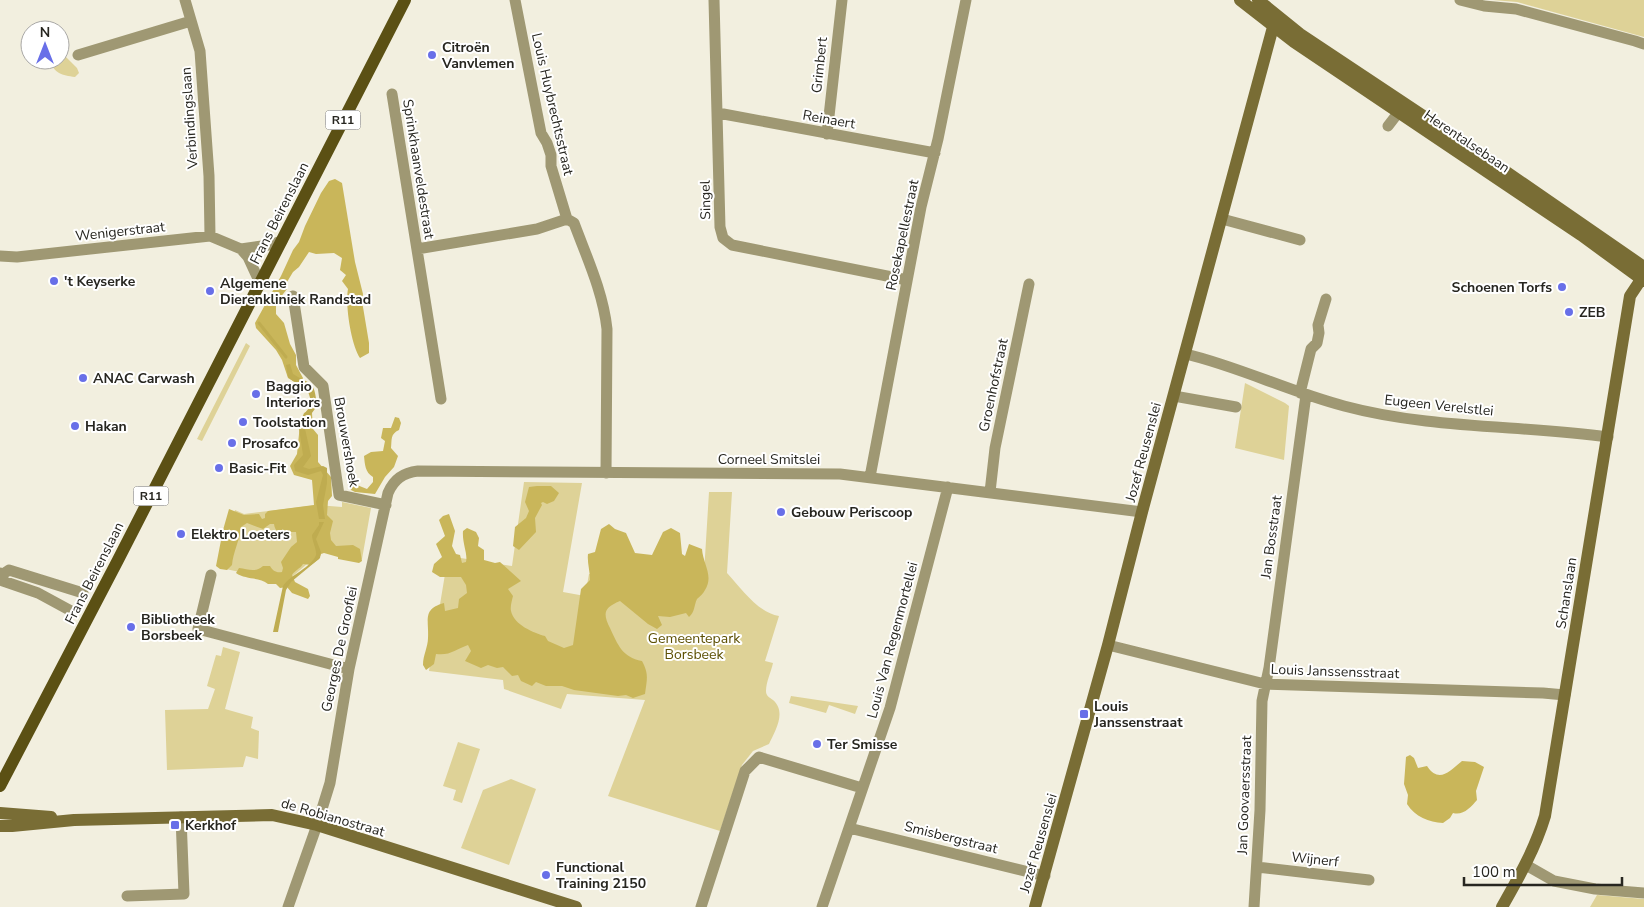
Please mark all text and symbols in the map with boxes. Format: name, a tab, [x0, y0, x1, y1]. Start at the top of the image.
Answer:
north arrow	[20, 20, 70, 70]
text: N	[40, 23, 50, 42]
street label: Louis Huybrechtsstraat	[527, 31, 578, 177]
street label: Grimbert	[807, 36, 832, 94]
place label: Citroën Vanvlemen	[441, 38, 514, 73]
marker: Citroën Vanvlemen	[426, 49, 438, 61]
street label: Verbindingslaan	[176, 66, 203, 170]
street label: Sprinkhaanveldestraat	[398, 98, 439, 240]
street label: Reinaert	[801, 106, 857, 133]
street label: Herentalsebaan	[1420, 106, 1513, 177]
road number: R11	[326, 110, 360, 130]
street label: Frans Beirenslaan	[245, 159, 313, 268]
street label: Rosekapellestraat	[881, 178, 924, 292]
street label: Singel	[696, 179, 715, 220]
street label: Wenigerstraat	[74, 217, 166, 246]
place label: 't Keyserke	[64, 272, 136, 291]
place label: Algemene Dierenkliniek Randstad	[220, 274, 371, 309]
marker: 't Keyserke	[48, 275, 60, 287]
place label: Schoenen Torfs	[1452, 278, 1552, 297]
marker: Schoenen Torfs	[1556, 281, 1568, 293]
marker: Algemene Dierenkliniek Randstad	[204, 285, 216, 297]
place label: ZEB	[1579, 303, 1605, 322]
marker: ZEB	[1563, 306, 1575, 318]
street label: Groenhofstraat	[974, 337, 1013, 433]
place label: ANAC Carwash	[93, 369, 195, 388]
marker: ANAC Carwash	[77, 372, 89, 384]
place label: Baggio Interiors	[266, 377, 321, 412]
marker: Baggio Interiors	[250, 388, 262, 400]
street label: Eugeen Verelstlei	[1383, 390, 1494, 421]
street label: Brouwershoek	[329, 396, 364, 490]
street label: Jozef Reusenslei	[1121, 400, 1166, 505]
place label: Toolstation	[253, 413, 326, 432]
marker: Toolstation	[237, 416, 249, 428]
place label: Hakan	[85, 417, 127, 436]
marker: Hakan	[69, 420, 81, 432]
place label: Prosafco	[242, 434, 298, 453]
marker: Prosafco	[226, 437, 238, 449]
street label: Corneel Smitslei	[718, 450, 820, 469]
place label: Basic-Fit	[229, 459, 287, 478]
marker: Basic-Fit	[213, 462, 225, 474]
road number: R11	[134, 486, 168, 506]
street label: Jan Bosstraat	[1256, 494, 1287, 581]
place label: Gebouw Periscoop	[791, 503, 912, 522]
marker: Gebouw Periscoop	[775, 506, 787, 518]
street label: Frans Beirenslaan	[60, 519, 128, 628]
place label: Elektro Loeters	[191, 525, 290, 544]
marker: Elektro Loeters	[175, 528, 187, 540]
street label: Schanslaan	[1551, 556, 1582, 630]
street label: Louis Van Regenmortellei	[862, 560, 923, 720]
street label: Georges De Grooflei	[317, 585, 362, 714]
place label: Bibliotheek Borsbeek	[141, 610, 215, 645]
marker: Bibliotheek Borsbeek	[125, 621, 137, 633]
park label: Gemeentepark Borsbeek	[648, 629, 741, 664]
street label: Louis Janssensstraat	[1270, 660, 1400, 683]
place label: Louis Janssenstraat	[1093, 697, 1183, 732]
marker: Louis Janssenstraat	[1078, 708, 1090, 720]
place label: Ter Smisse	[827, 735, 898, 754]
street label: Jan Goovaersstraat	[1233, 735, 1256, 856]
marker: Ter Smisse	[811, 738, 823, 750]
street label: Jozef Reusenslei	[1015, 791, 1062, 896]
street label: de Robianostraat	[279, 794, 387, 841]
place label: Kerkhof	[185, 816, 237, 835]
street label: Smisbergstraat	[902, 817, 1000, 858]
marker: Kerkhof	[169, 819, 181, 831]
street label: Wijnerf	[1290, 848, 1340, 871]
scale bar	[1464, 854, 1622, 886]
place label: Functional Training 2150	[556, 858, 646, 893]
text: 100 m	[1472, 862, 1516, 882]
marker: Functional Training 2150	[540, 869, 552, 881]

